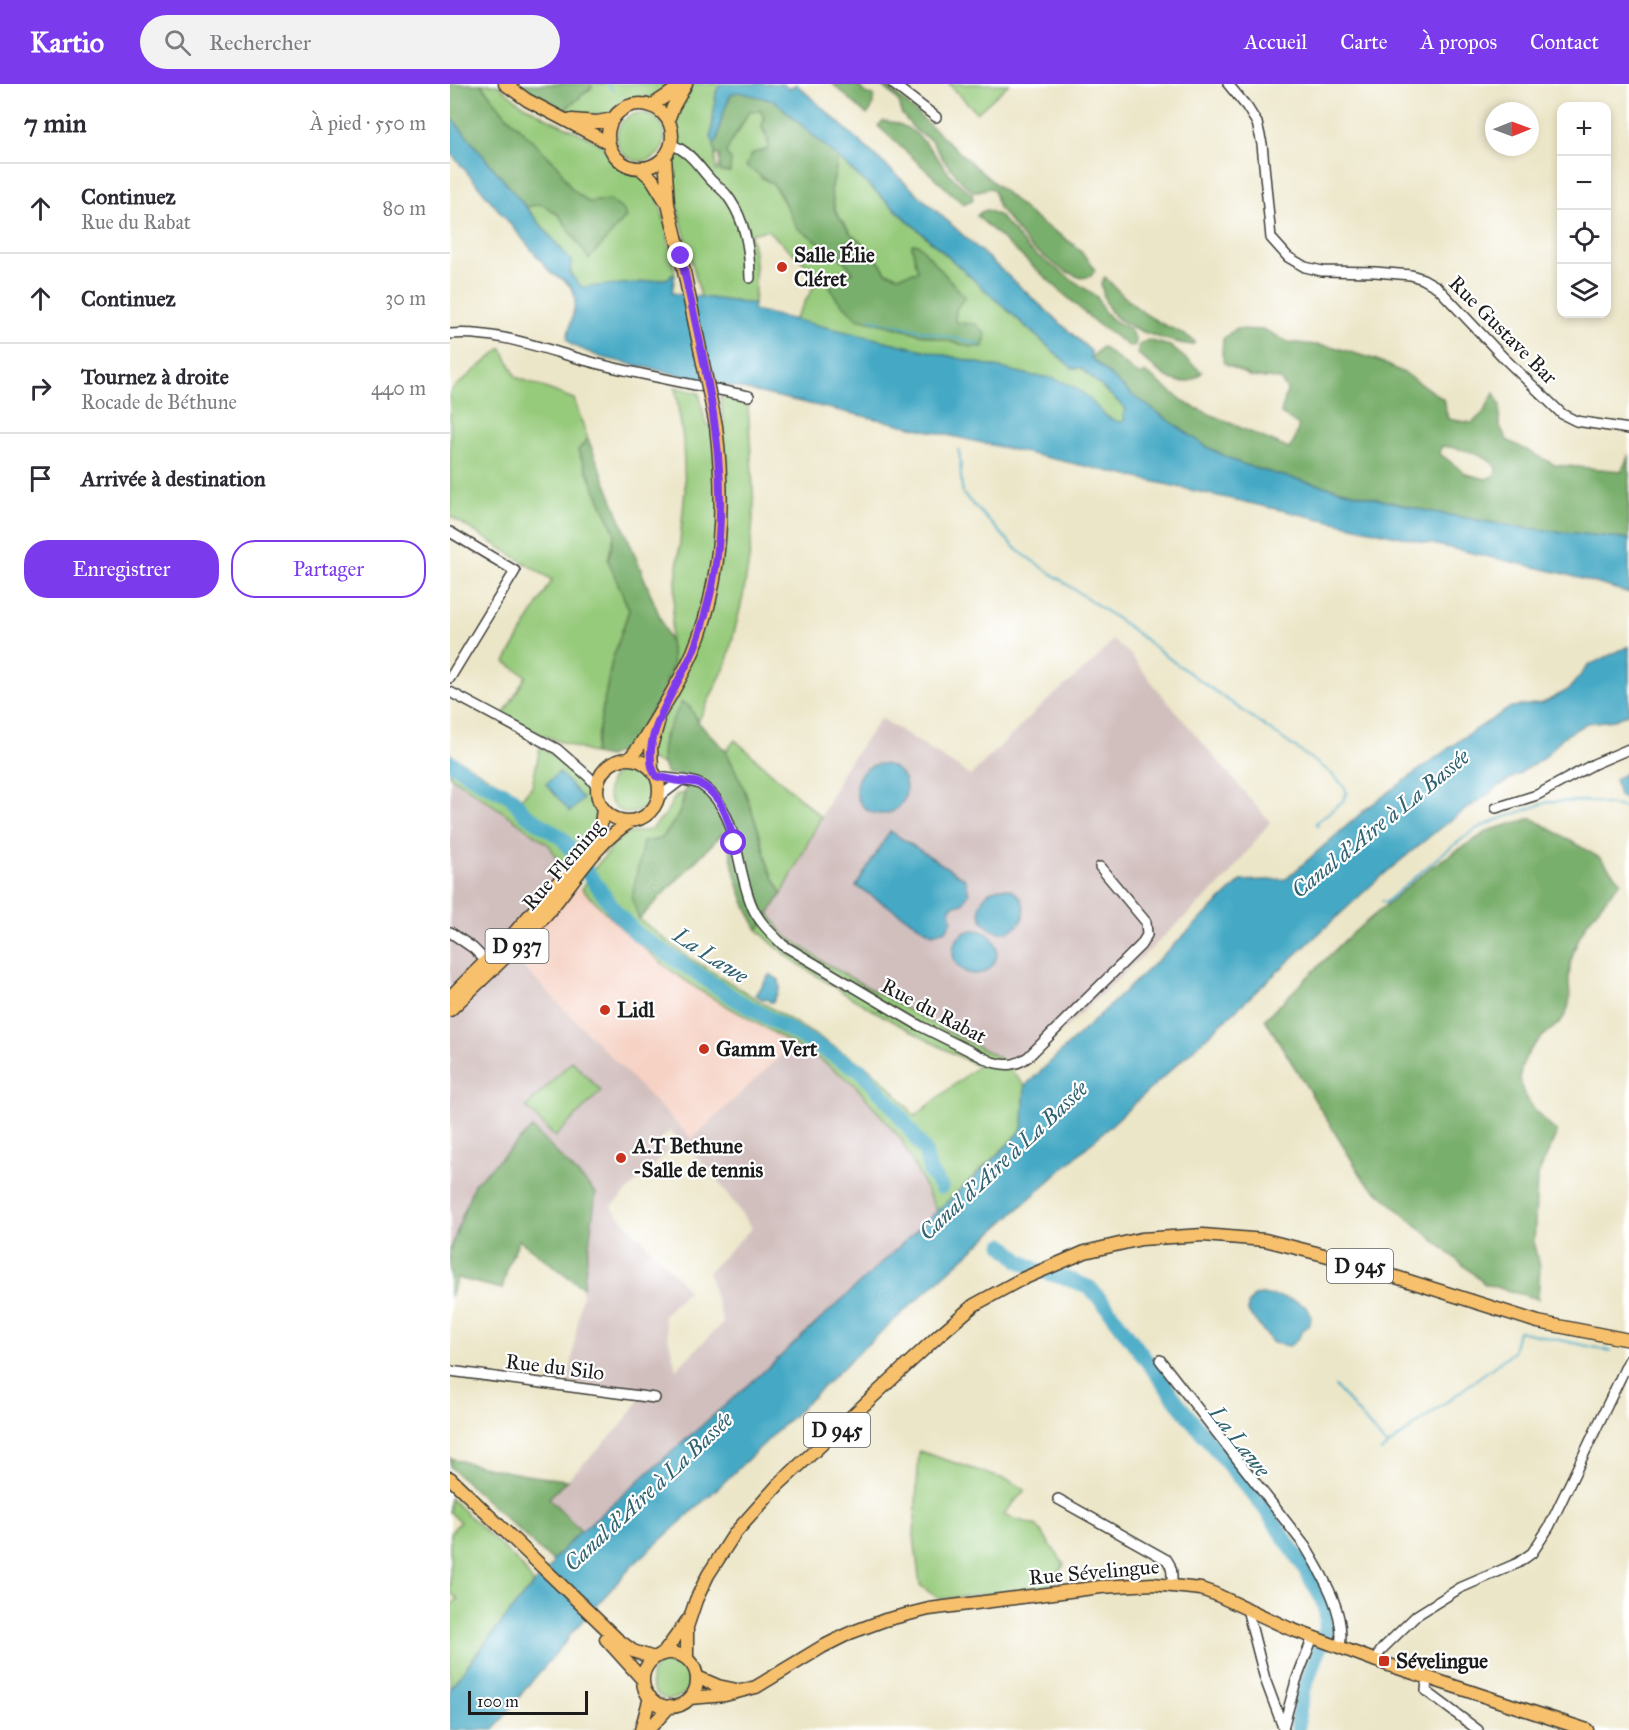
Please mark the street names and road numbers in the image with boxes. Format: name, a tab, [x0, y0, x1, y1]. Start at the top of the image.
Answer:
street label: Rue Gustave Bar	[1443, 270, 1563, 390]
street label: Rue Fleming	[517, 814, 610, 916]
road number: D 937	[486, 929, 548, 963]
street label: Rue du Rabat	[877, 972, 992, 1050]
road number: D 945	[1327, 1249, 1393, 1283]
street label: Rue du Silo	[504, 1348, 606, 1386]
road number: D 945	[804, 1413, 870, 1447]
street label: Rue Sévelingue	[1028, 1553, 1161, 1591]

